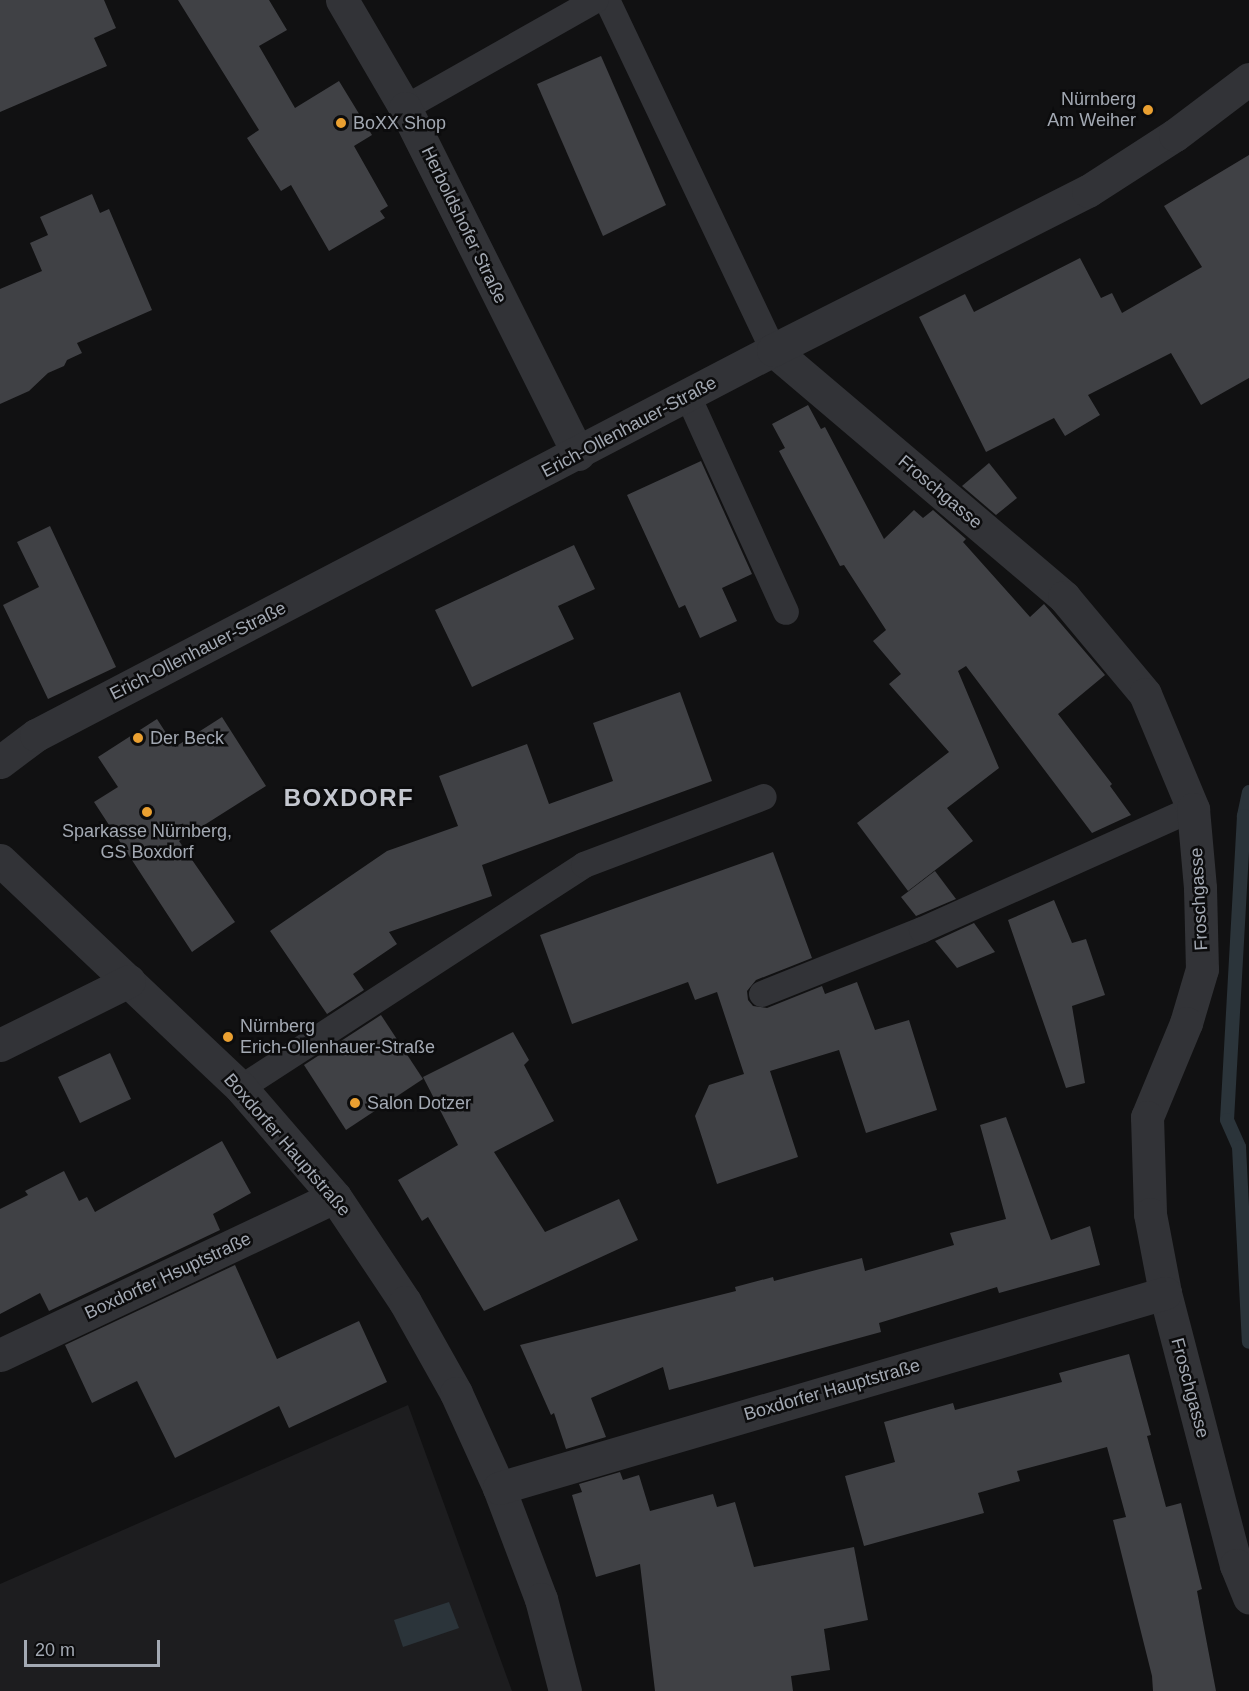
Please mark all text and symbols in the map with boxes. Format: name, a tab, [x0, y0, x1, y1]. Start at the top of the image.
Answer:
place label: Nürnberg Am Weiher	[1047, 89, 1136, 132]
marker: Nürnberg Am Weiher	[1141, 103, 1155, 117]
place label: BoXX Shop	[353, 112, 446, 134]
marker: BoXX Shop	[334, 116, 348, 130]
street label: Herboldshofer Straße	[417, 143, 511, 307]
street label: Erich-Ollenhauer-Straße	[538, 372, 720, 482]
street label: Froschgasse	[894, 451, 986, 533]
street label: Erich-Ollenhauer-Straße	[106, 597, 290, 705]
place label: Der Beck	[150, 727, 224, 749]
marker: Der Beck	[131, 731, 145, 745]
district label: BOXDORF	[284, 784, 414, 812]
marker: Sparkasse Nürnberg, GS Boxdorf	[140, 805, 154, 819]
place label: Sparkasse Nürnberg, GS Boxdorf	[62, 821, 232, 864]
street label: Froschgasse	[1186, 847, 1212, 951]
place label: Nürnberg Erich-Ollenhauer-Straße	[240, 1016, 435, 1058]
marker: Nürnberg Erich-Ollenhauer-Straße	[221, 1030, 235, 1044]
street label: Boxdorfer Hauptstraße	[219, 1069, 355, 1221]
place label: Salon Dotzer	[367, 1092, 471, 1114]
marker: Salon Dotzer	[348, 1096, 362, 1110]
street label: Boxdorfer Hsuptstraße	[81, 1228, 255, 1324]
street label: Froschgasse	[1166, 1335, 1214, 1441]
street label: Boxdorfer Hauptstraße	[742, 1355, 922, 1425]
scale bar	[27, 1628, 164, 1666]
text: 20 m	[35, 1640, 75, 1660]

